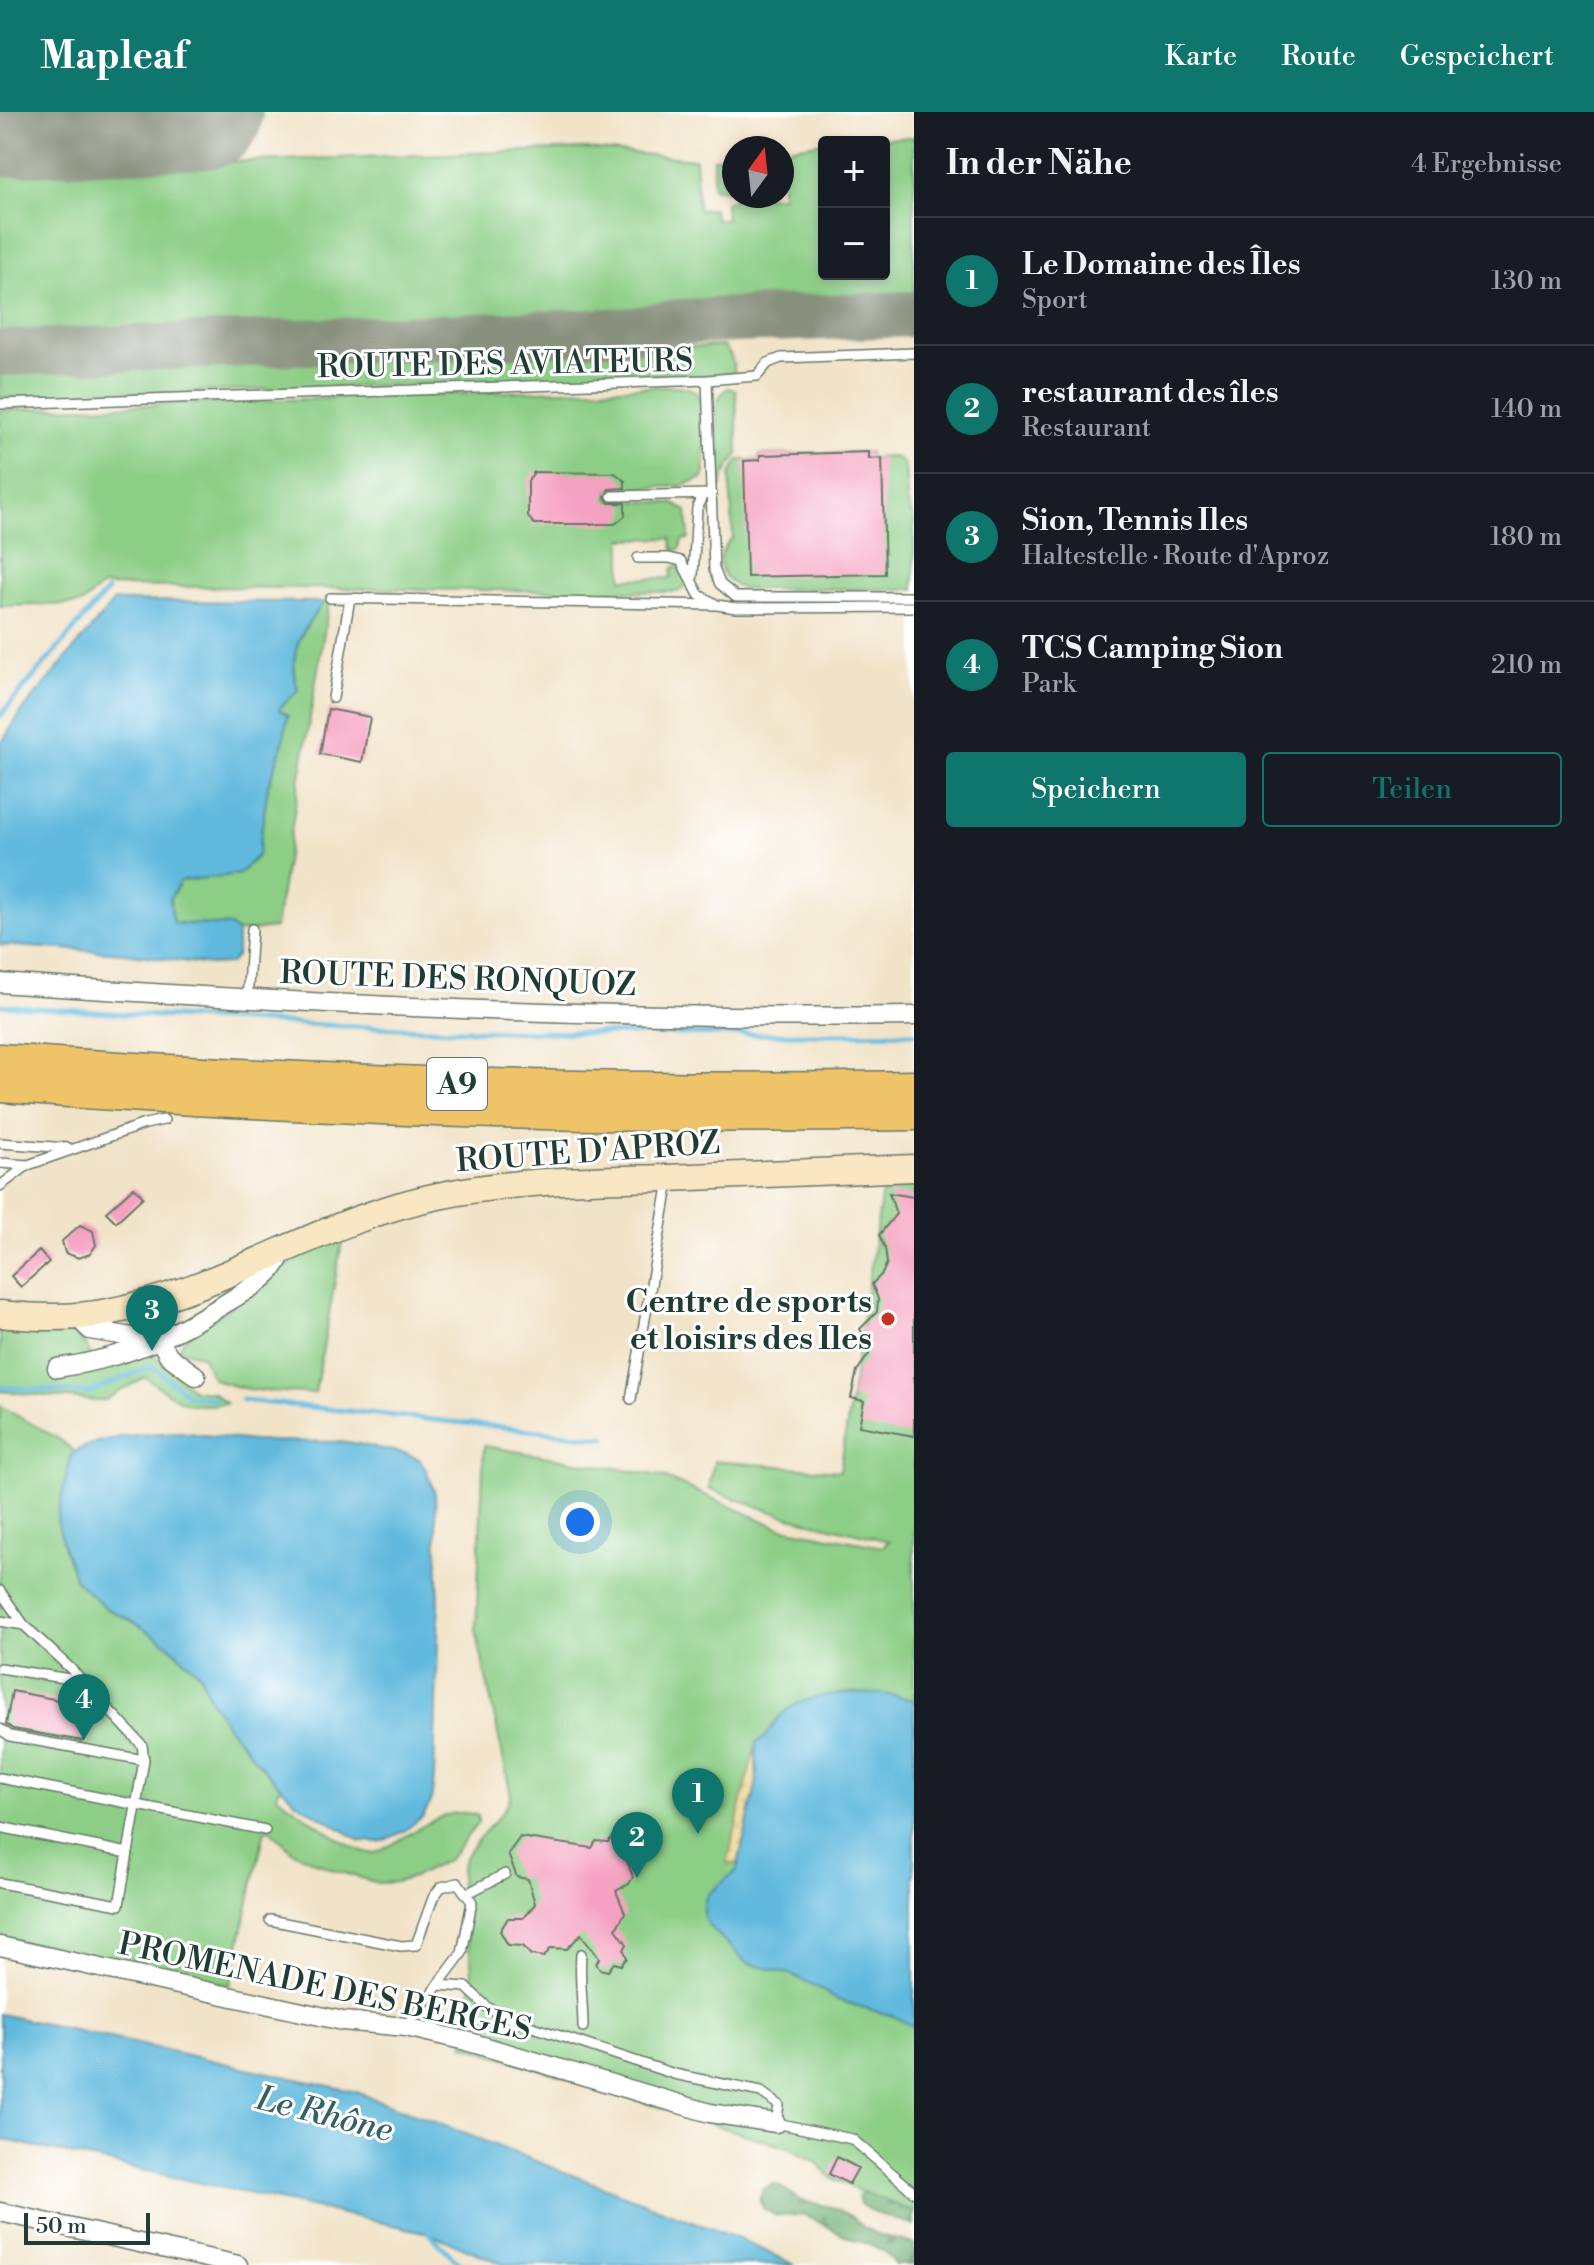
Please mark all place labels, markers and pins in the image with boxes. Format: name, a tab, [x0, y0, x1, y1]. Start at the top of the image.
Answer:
place label: Centre de sports et loisirs des Iles	[625, 1282, 872, 1359]
pin: 3	[126, 1285, 178, 1351]
marker: Centre de sports et loisirs des Iles	[879, 1310, 897, 1328]
pin: 4	[58, 1674, 110, 1740]
pin: 1	[672, 1768, 724, 1834]
pin: 2	[611, 1812, 663, 1878]

